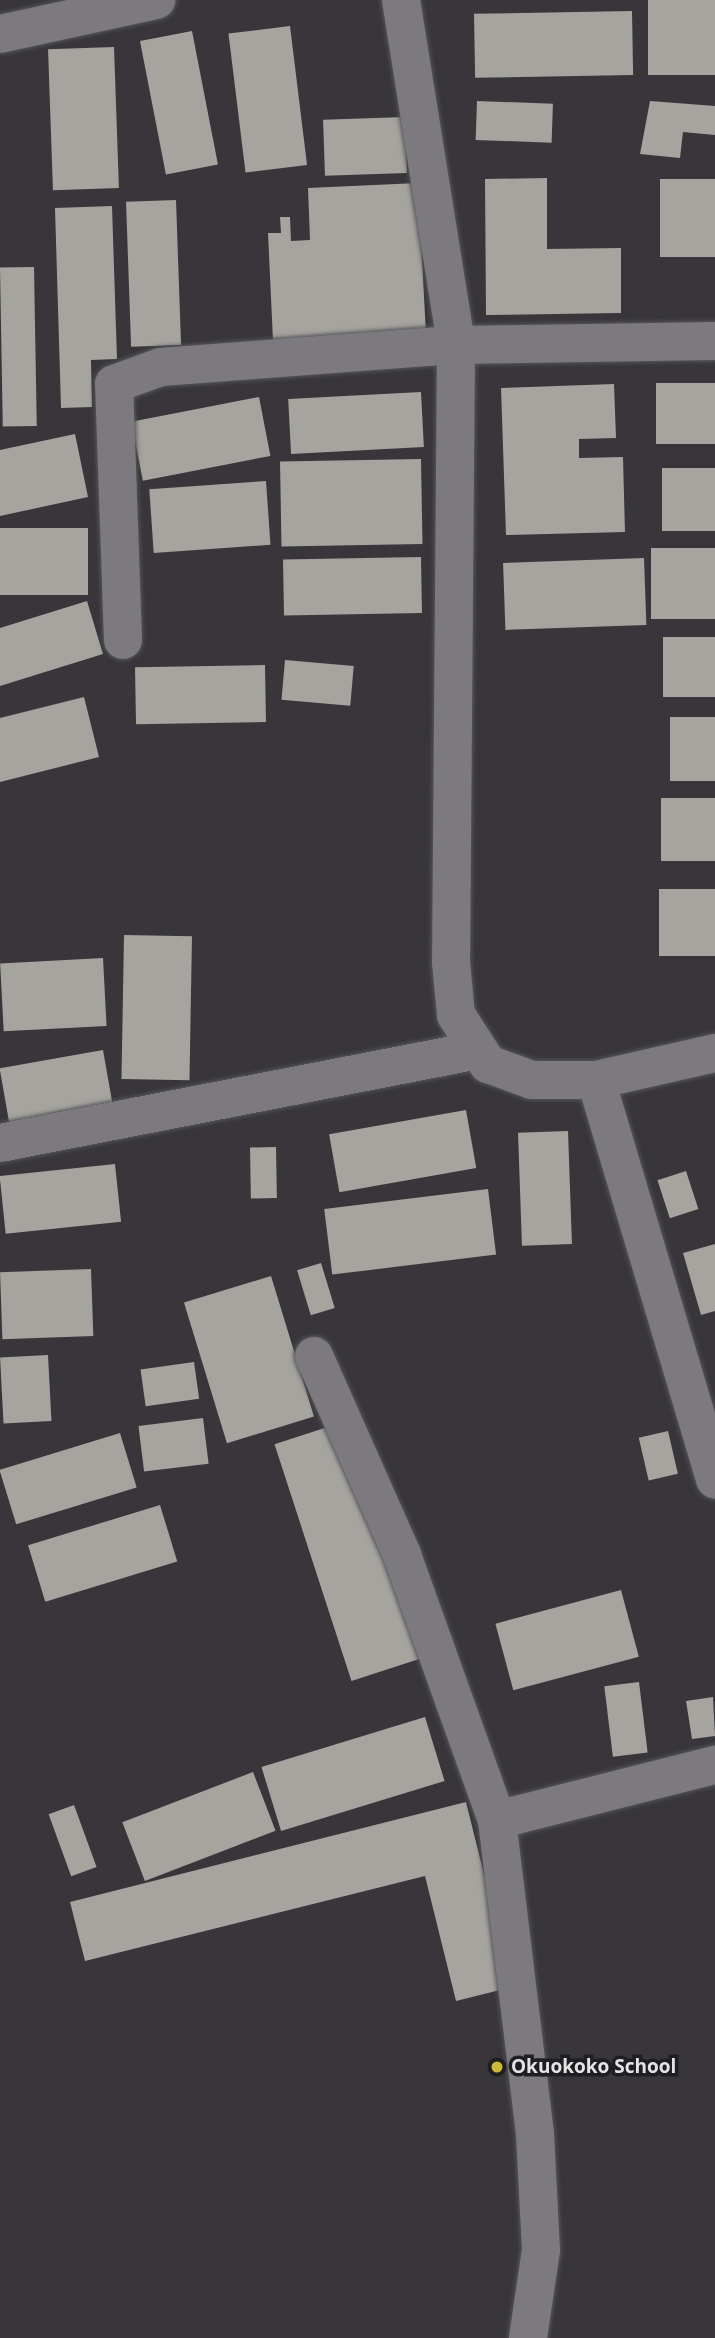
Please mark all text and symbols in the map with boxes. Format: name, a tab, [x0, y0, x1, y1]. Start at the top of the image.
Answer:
place label: Okuokoko School	[511, 2056, 676, 2078]
marker: Okuokoko School	[489, 2059, 505, 2075]

